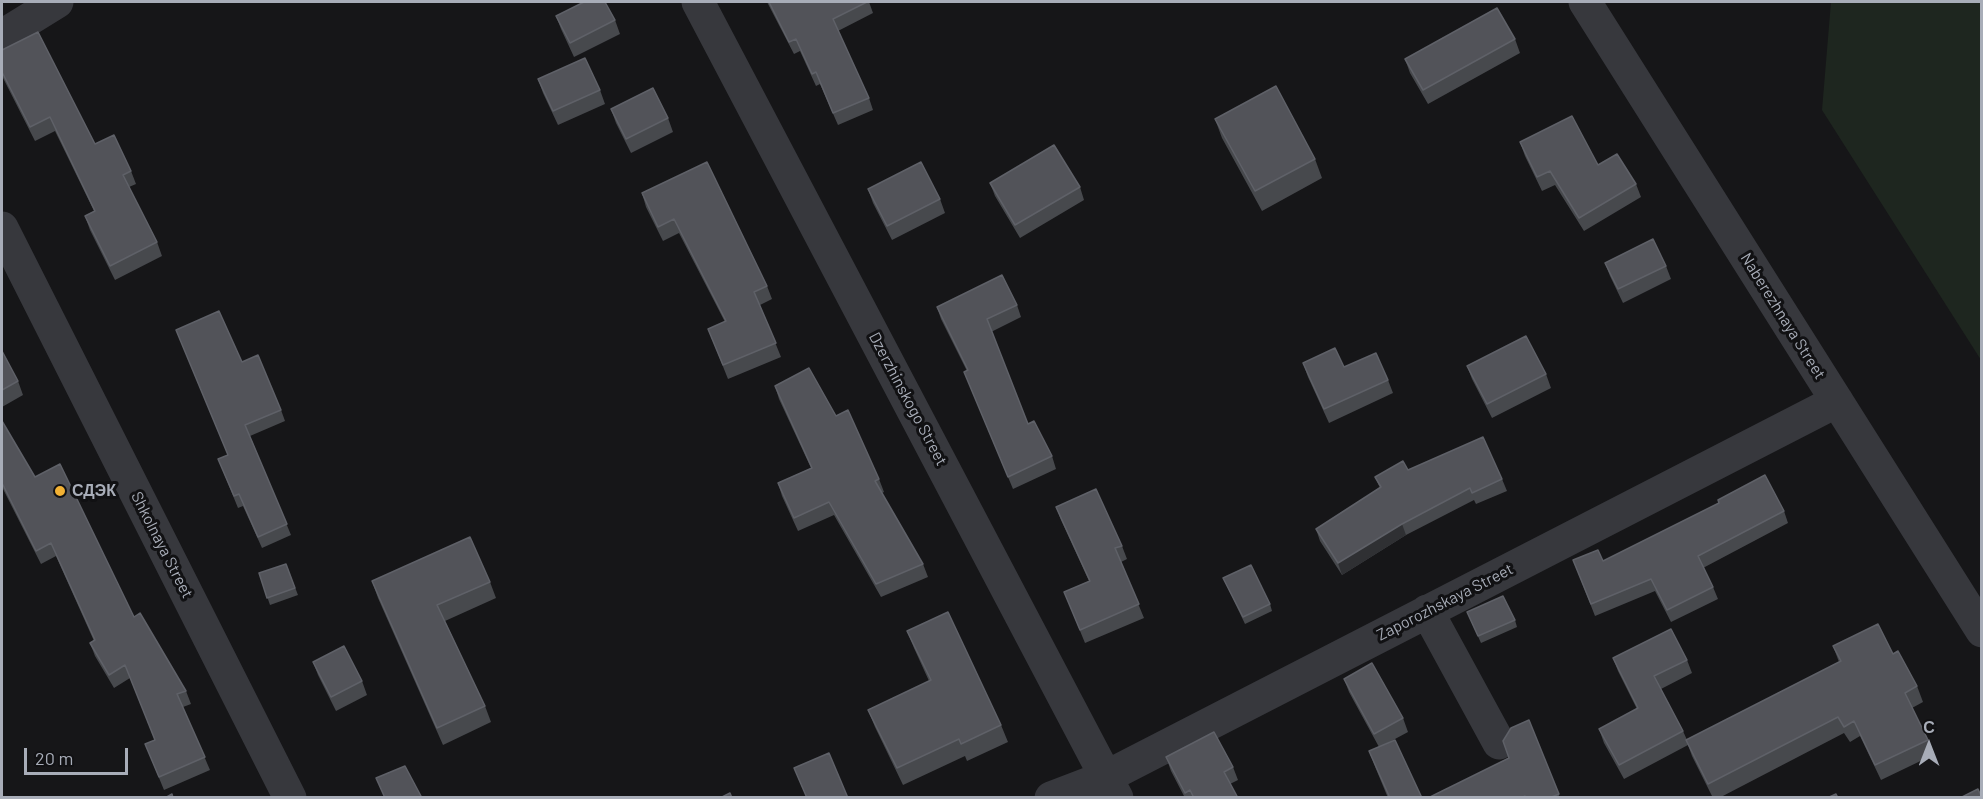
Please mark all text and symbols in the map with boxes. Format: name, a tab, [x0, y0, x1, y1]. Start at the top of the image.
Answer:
street label: Naberezhnaya Street	[1736, 249, 1830, 383]
street label: Dzerzhinskogo Street	[865, 329, 951, 469]
place label: СДЭК	[72, 481, 116, 501]
marker: СДЭК	[53, 484, 67, 498]
street label: Shkolnaya Street	[127, 489, 197, 601]
street label: Zaporozhskaya Street	[1374, 559, 1516, 645]
north arrow	[1899, 715, 1959, 775]
text: С	[1923, 717, 1935, 736]
scale bar	[27, 736, 130, 774]
text: 20 m	[35, 747, 73, 769]

